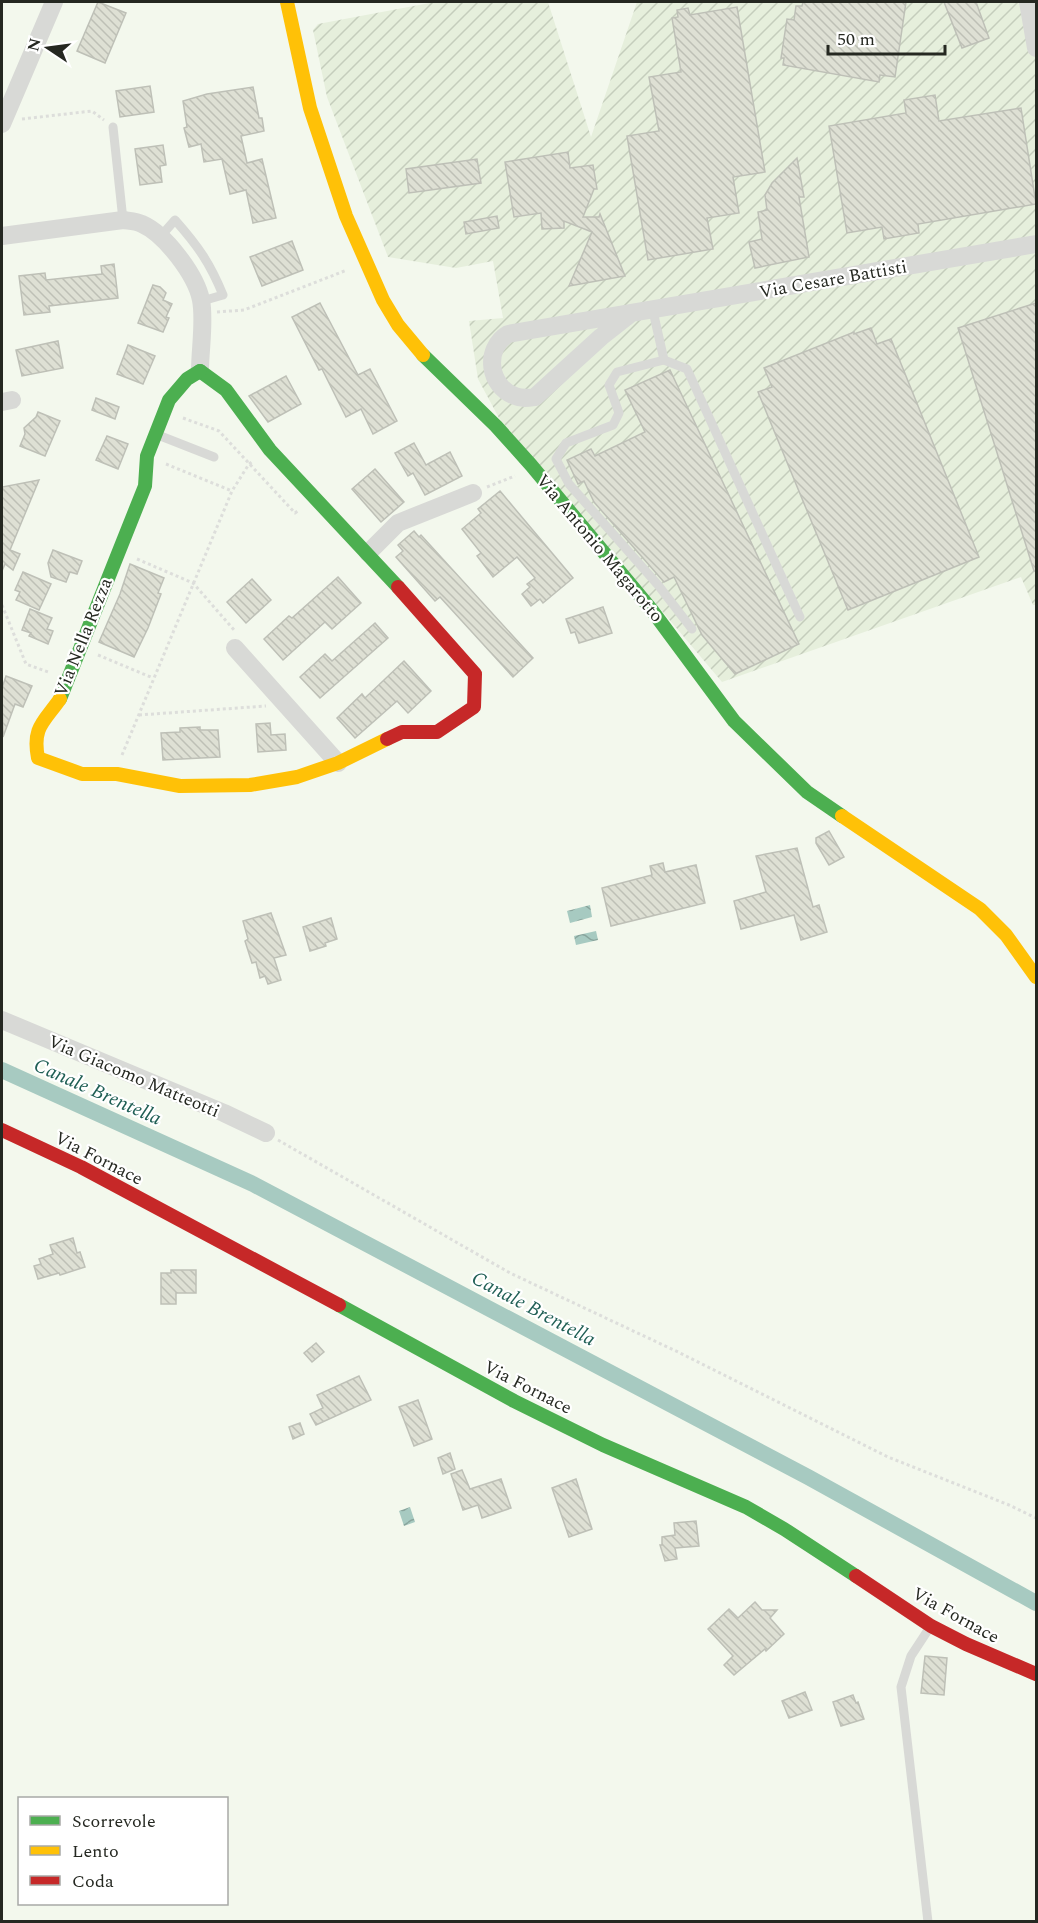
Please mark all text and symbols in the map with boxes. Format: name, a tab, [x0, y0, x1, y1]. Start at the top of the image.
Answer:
north arrow	[18, 18, 78, 78]
scale bar	[828, 18, 945, 56]
text: 50 m	[837, 26, 875, 53]
text: N	[21, 36, 48, 54]
street label: Via Cesare Battisti	[757, 253, 909, 306]
street label: Via Antonio Magarotto	[529, 468, 670, 628]
street label: Via Nella Rezza	[47, 574, 120, 701]
street label: Via Giacomo Matteotti	[44, 1028, 224, 1125]
water label: Canale Brentella	[29, 1050, 166, 1133]
street label: Via Fornace	[50, 1125, 148, 1192]
water label: Canale Brentella	[466, 1263, 601, 1354]
street label: Via Fornace	[479, 1354, 577, 1421]
street label: Via Fornace	[907, 1580, 1004, 1651]
legend	[18, 1797, 228, 1905]
text: Scorrevole	[72, 1808, 156, 1835]
text: Lento	[72, 1838, 119, 1865]
text: Coda	[72, 1868, 114, 1895]

